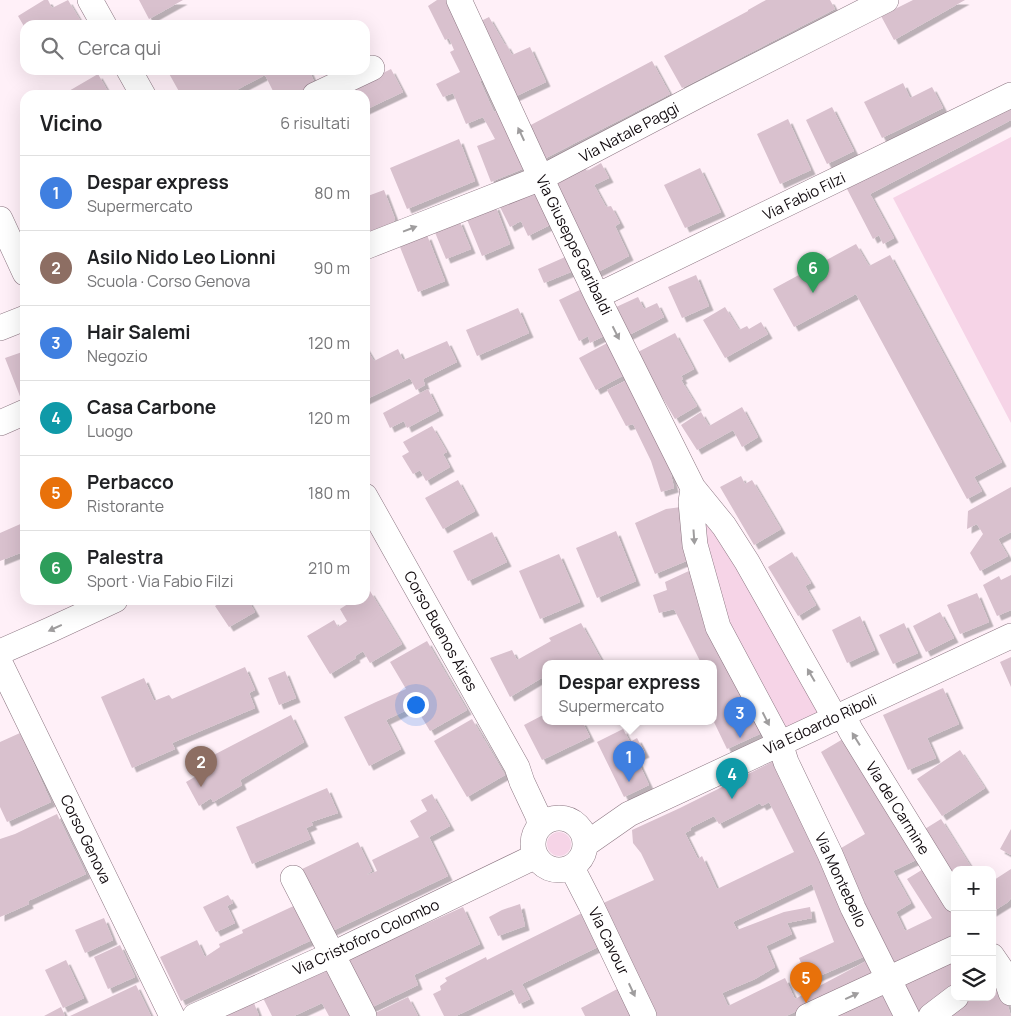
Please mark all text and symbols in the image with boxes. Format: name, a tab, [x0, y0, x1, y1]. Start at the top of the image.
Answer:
search box	[20, 20, 370, 75]
icon: search	[38, 34, 66, 62]
text: Cerca qui	[78, 35, 161, 61]
street label: Via Natale Paggi	[575, 97, 683, 167]
text: Vicino	[40, 109, 103, 137]
text: 6 risultati	[280, 112, 350, 134]
one-way arrow	[517, 127, 525, 141]
street label: Via Fabio Filzi	[759, 167, 849, 225]
text: Despar express	[87, 169, 229, 195]
street label: Via Giuseppe Garibaldi	[531, 171, 617, 319]
text: 1	[52, 182, 60, 204]
text: 80 m	[314, 182, 350, 204]
text: Supermercato	[87, 195, 193, 217]
one-way arrow	[403, 225, 418, 233]
text: Asilo Nido Leo Lionni	[87, 244, 276, 270]
pin: 6	[797, 252, 829, 293]
text: 2	[51, 257, 61, 279]
text: 90 m	[314, 257, 350, 279]
text: Scuola · Corso Genova	[87, 270, 250, 292]
text: Hair Salemi	[87, 319, 191, 345]
one-way arrow	[612, 325, 620, 340]
text: 3	[51, 332, 61, 354]
text: 120 m	[308, 332, 350, 354]
text: Negozio	[87, 345, 148, 367]
text: Casa Carbone	[87, 394, 216, 420]
text: 4	[51, 407, 61, 429]
text: 120 m	[308, 407, 350, 429]
text: Luogo	[87, 420, 133, 442]
text: Perbacco	[87, 469, 174, 495]
text: 5	[51, 482, 61, 504]
text: 180 m	[308, 482, 350, 504]
text: Ristorante	[87, 495, 164, 517]
one-way arrow	[690, 529, 698, 545]
text: Palestra	[87, 544, 163, 570]
text: 6	[51, 557, 61, 579]
text: 210 m	[308, 557, 350, 579]
street label: Corso Buenos Aires	[399, 567, 483, 695]
text: Sport · Via Fabio Filzi	[87, 570, 233, 592]
one-way arrow	[48, 624, 62, 632]
popup	[542, 660, 717, 725]
one-way arrow	[807, 668, 815, 683]
text: Despar express	[559, 669, 700, 695]
street label: Via Edoardo Riboli	[760, 689, 880, 759]
your location	[403, 692, 429, 718]
text: Supermercato	[559, 695, 664, 717]
pin: 3	[724, 697, 756, 738]
one-way arrow	[762, 712, 770, 726]
one-way arrow	[851, 733, 861, 746]
pin: 1	[613, 741, 645, 782]
pin: 2	[185, 746, 217, 787]
street label: Via del Carmine	[861, 757, 935, 859]
pin: 4	[716, 758, 748, 799]
street label: Corso Genova	[55, 791, 117, 887]
street label: Via Montebello	[810, 829, 872, 931]
map controls	[951, 866, 996, 1001]
button: +	[951, 866, 996, 911]
street label: Via Cristoforo Colombo	[289, 894, 443, 980]
street label: Via Cavour	[584, 904, 635, 979]
button: −	[951, 911, 996, 956]
button: layers	[951, 956, 996, 1001]
pin: 5	[790, 962, 822, 1003]
one-way arrow	[628, 983, 636, 997]
one-way arrow	[845, 991, 859, 999]

